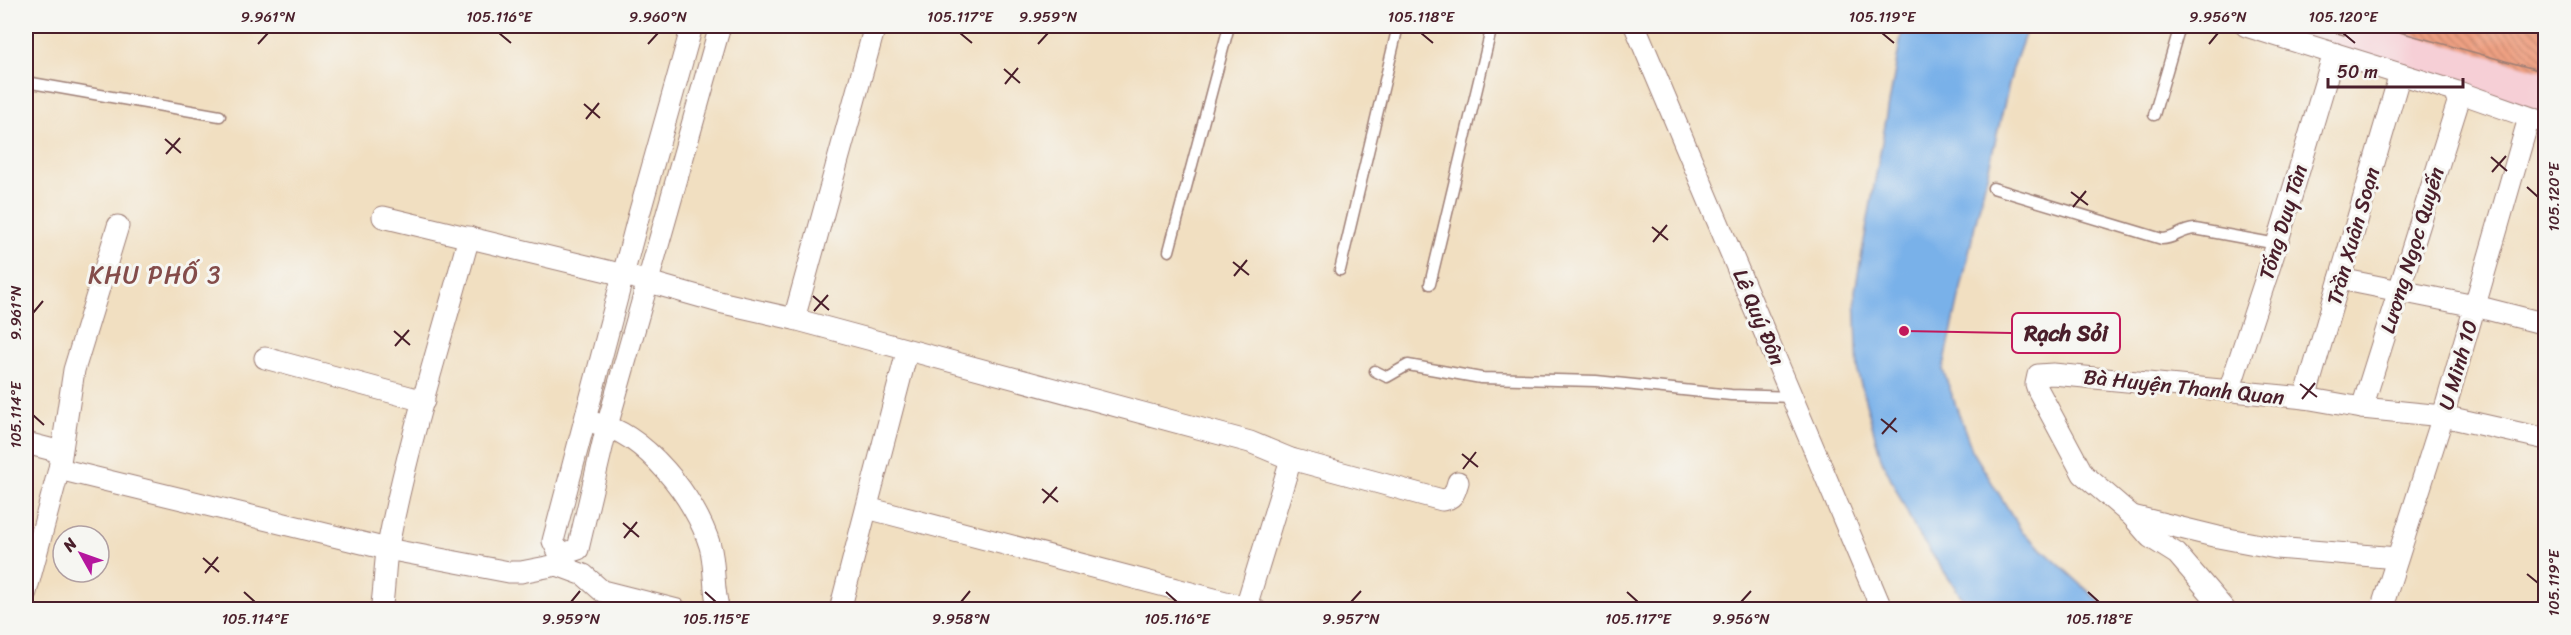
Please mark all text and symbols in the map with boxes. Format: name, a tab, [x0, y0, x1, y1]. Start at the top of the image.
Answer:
text: 9.961°N	[241, 4, 296, 30]
text: 105.116°E	[466, 4, 534, 30]
text: 9.960°N	[629, 4, 687, 30]
text: 105.117°E	[927, 4, 995, 30]
text: 9.959°N	[1019, 4, 1078, 30]
text: 105.118°E	[1388, 4, 1456, 30]
text: 105.119°E	[1849, 4, 1917, 30]
text: 9.956°N	[2189, 4, 2247, 30]
text: 105.120°E	[2309, 4, 2379, 30]
scale bar	[2328, 51, 2463, 89]
text: 50 m	[2337, 56, 2378, 88]
street label: Tống Duy Tân	[2247, 160, 2319, 284]
text: 105.120°E	[2541, 161, 2567, 231]
street label: Trần Xuân Soạn	[2315, 162, 2391, 310]
street label: Lương Ngọc Quyến	[2369, 162, 2455, 338]
district label: KHU PHỐ 3	[88, 254, 222, 296]
street label: Lê Quý Đôn	[1722, 263, 1796, 371]
text: 9.961°N	[3, 285, 29, 340]
callout: Rạch Sỏi	[2012, 313, 2120, 353]
text: Rạch Sỏi	[2023, 314, 2110, 353]
street label: U Minh 10	[2427, 315, 2489, 415]
street label: Bà Huyện Thanh Quan	[2082, 358, 2286, 416]
text: 105.114°E	[3, 380, 29, 448]
north arrow	[51, 524, 111, 584]
text: N	[55, 530, 85, 559]
text: 105.119°E	[2541, 548, 2567, 616]
text: 105.114°E	[222, 606, 290, 632]
text: 9.959°N	[542, 606, 601, 632]
text: 105.115°E	[683, 606, 751, 632]
text: 9.958°N	[932, 606, 991, 632]
text: 105.116°E	[1144, 606, 1212, 632]
text: 9.957°N	[1322, 606, 1380, 632]
text: 105.117°E	[1605, 606, 1673, 632]
text: 9.956°N	[1712, 606, 1770, 632]
text: 105.118°E	[2066, 606, 2134, 632]

